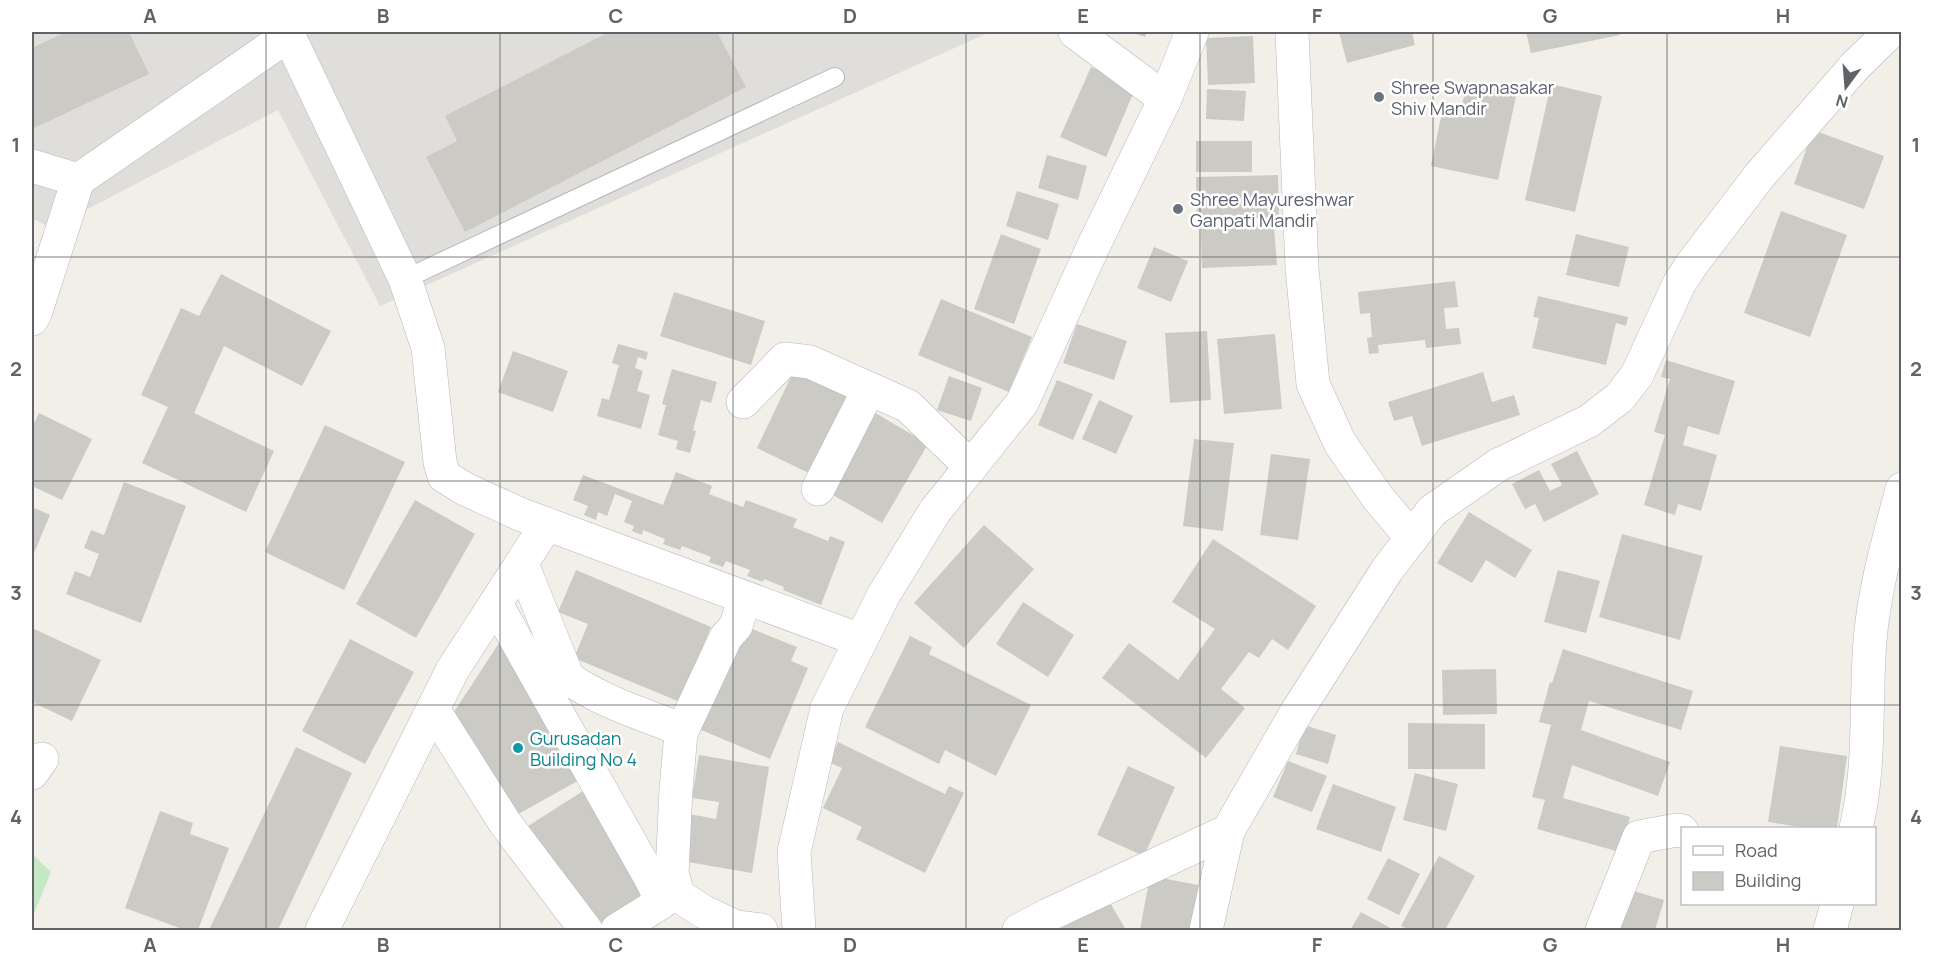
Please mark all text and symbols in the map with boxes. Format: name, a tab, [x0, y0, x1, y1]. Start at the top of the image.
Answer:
text: A	[143, 2, 157, 29]
text: B	[377, 2, 390, 29]
text: C	[609, 2, 623, 29]
text: D	[843, 2, 857, 29]
text: E	[1077, 2, 1089, 29]
text: F	[1312, 2, 1323, 29]
text: G	[1543, 2, 1558, 29]
text: H	[1776, 2, 1790, 29]
north arrow	[1816, 57, 1876, 117]
place label: Shree Swapnasakar Shiv Mandir	[1391, 75, 1555, 120]
text: N	[1833, 89, 1850, 114]
marker: Shree Swapnasakar Shiv Mandir	[1372, 90, 1386, 104]
text: 1	[12, 131, 20, 158]
text: 1	[1912, 131, 1920, 158]
place label: Shree Mayureshwar Ganpati Mandir	[1190, 187, 1355, 232]
marker: Shree Mayureshwar Ganpati Mandir	[1171, 202, 1185, 216]
text: 2	[10, 355, 22, 382]
text: 2	[1910, 355, 1922, 382]
text: 3	[10, 579, 22, 606]
text: 3	[1910, 579, 1922, 606]
place label: Gurusadan Building No 4	[530, 726, 637, 771]
marker: Gurusadan Building No 4	[511, 741, 525, 755]
text: 4	[10, 803, 22, 830]
text: 4	[1910, 803, 1922, 830]
legend	[1681, 827, 1876, 905]
text: Road	[1735, 838, 1778, 862]
text: Building	[1735, 868, 1801, 892]
text: A	[143, 931, 157, 958]
text: B	[377, 931, 390, 958]
text: C	[609, 931, 623, 958]
text: D	[843, 931, 857, 958]
text: E	[1077, 931, 1089, 958]
text: F	[1312, 931, 1323, 958]
text: G	[1543, 931, 1558, 958]
text: H	[1776, 931, 1790, 958]

